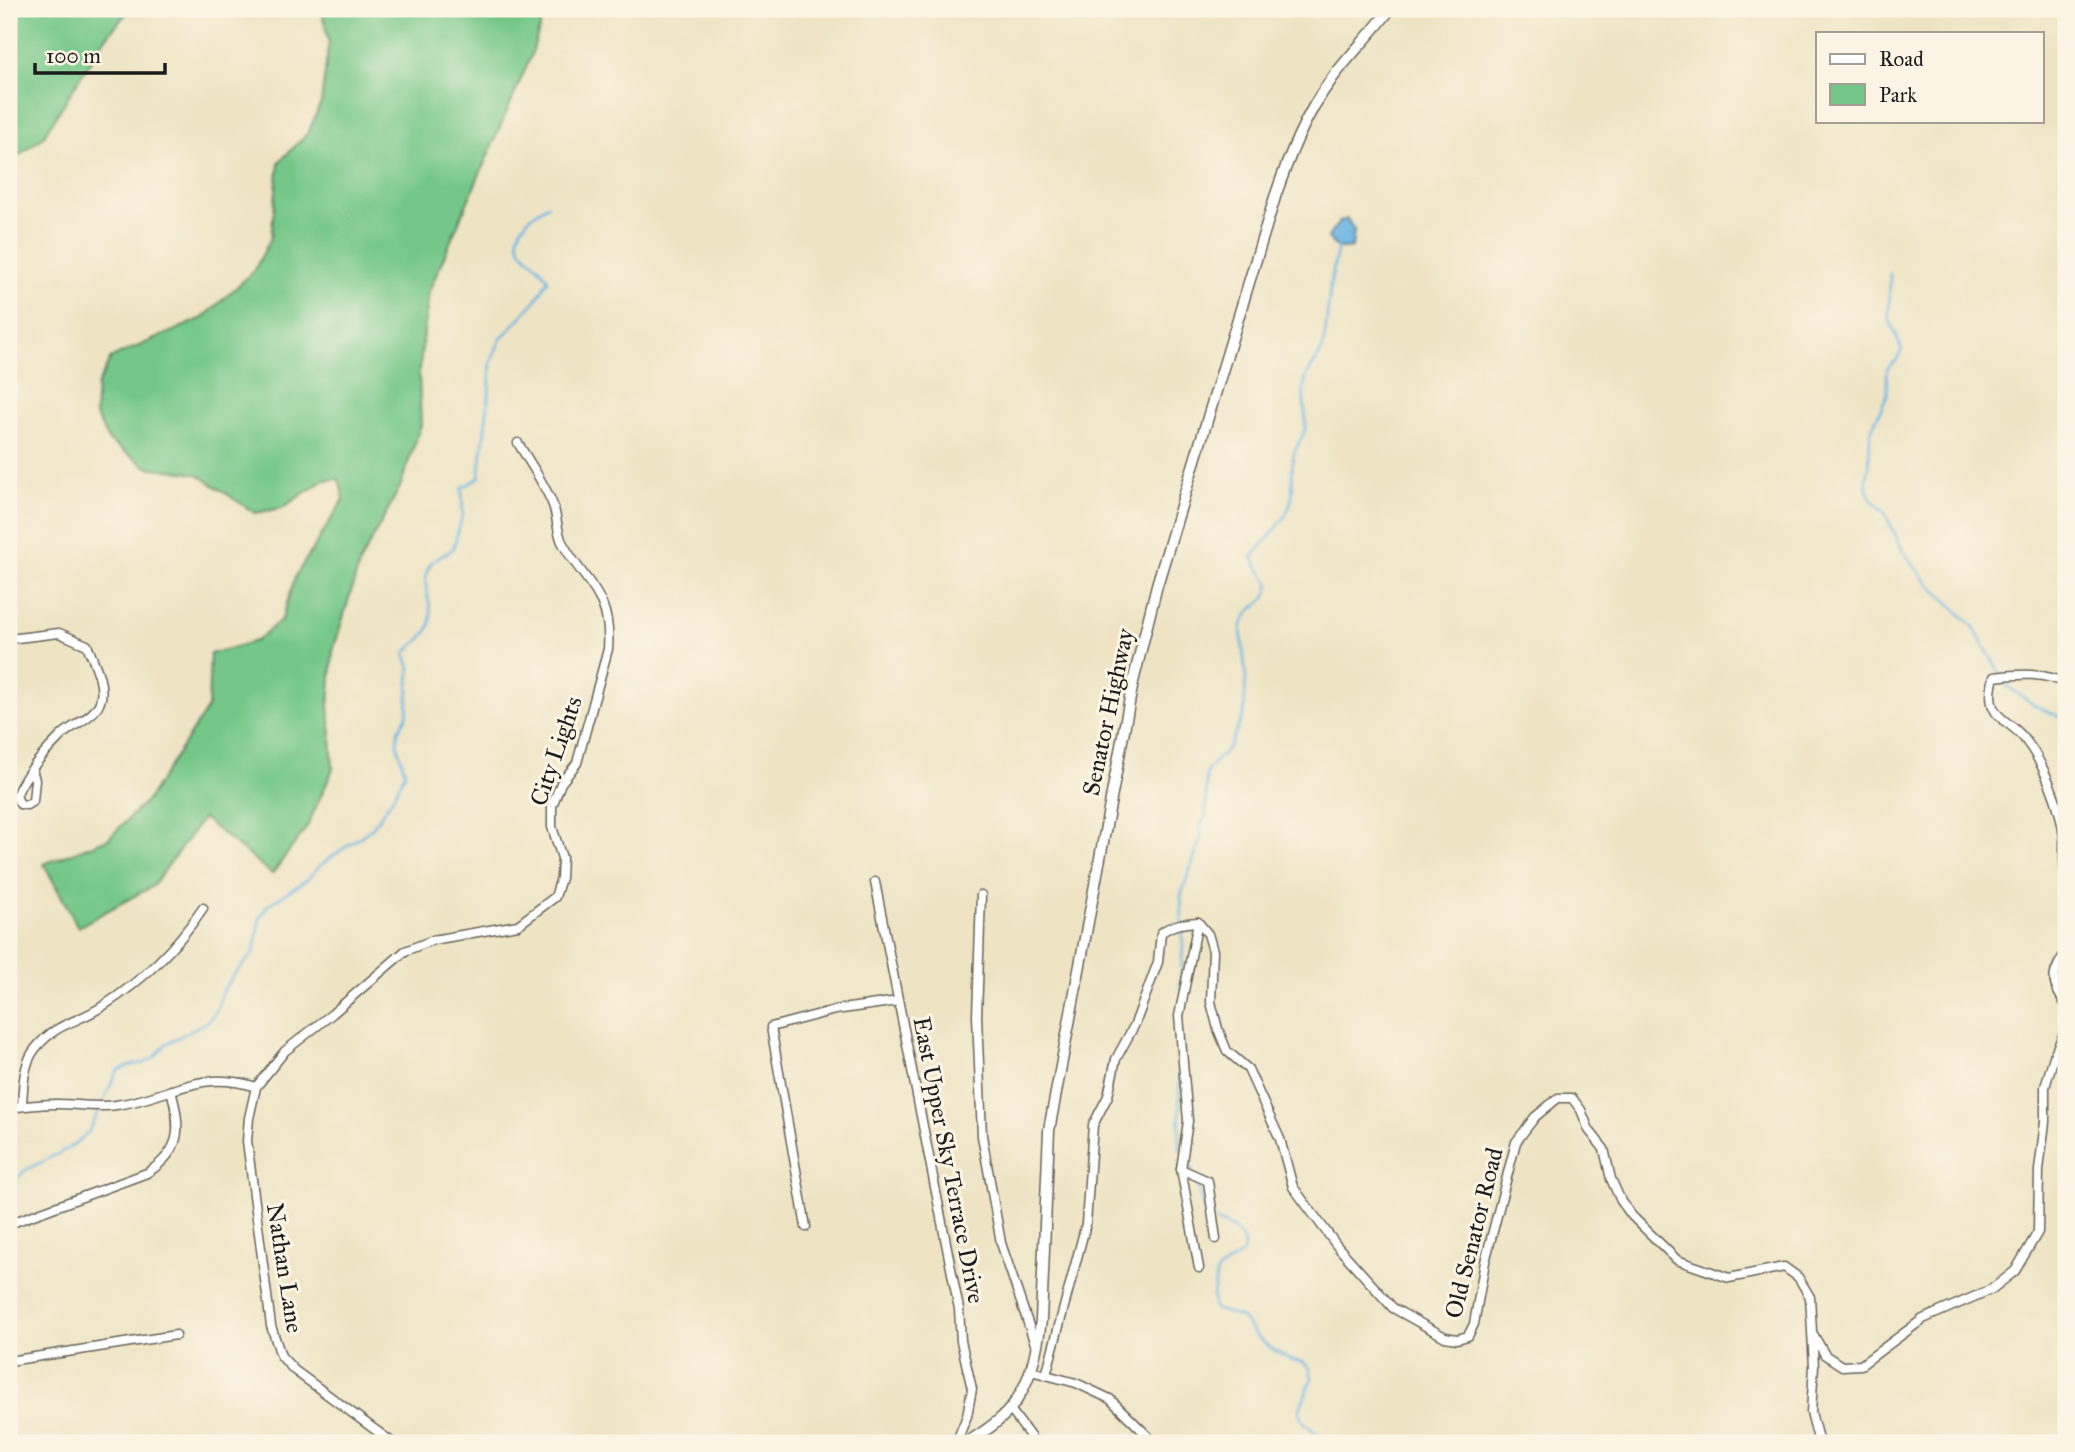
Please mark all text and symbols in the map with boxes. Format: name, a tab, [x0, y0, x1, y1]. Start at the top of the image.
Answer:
scale bar	[35, 32, 164, 76]
legend	[1816, 32, 2044, 122]
text: 100 m	[46, 43, 101, 69]
text: Road	[1879, 46, 1924, 72]
text: Park	[1879, 82, 1917, 108]
street label: Senator Highway	[1076, 625, 1141, 798]
street label: City Lights	[523, 692, 589, 810]
street label: East Upper Sky Terrace Drive	[906, 1014, 992, 1306]
street label: Old Senator Road	[1438, 1145, 1510, 1321]
street label: Nathan Lane	[260, 1201, 310, 1335]

